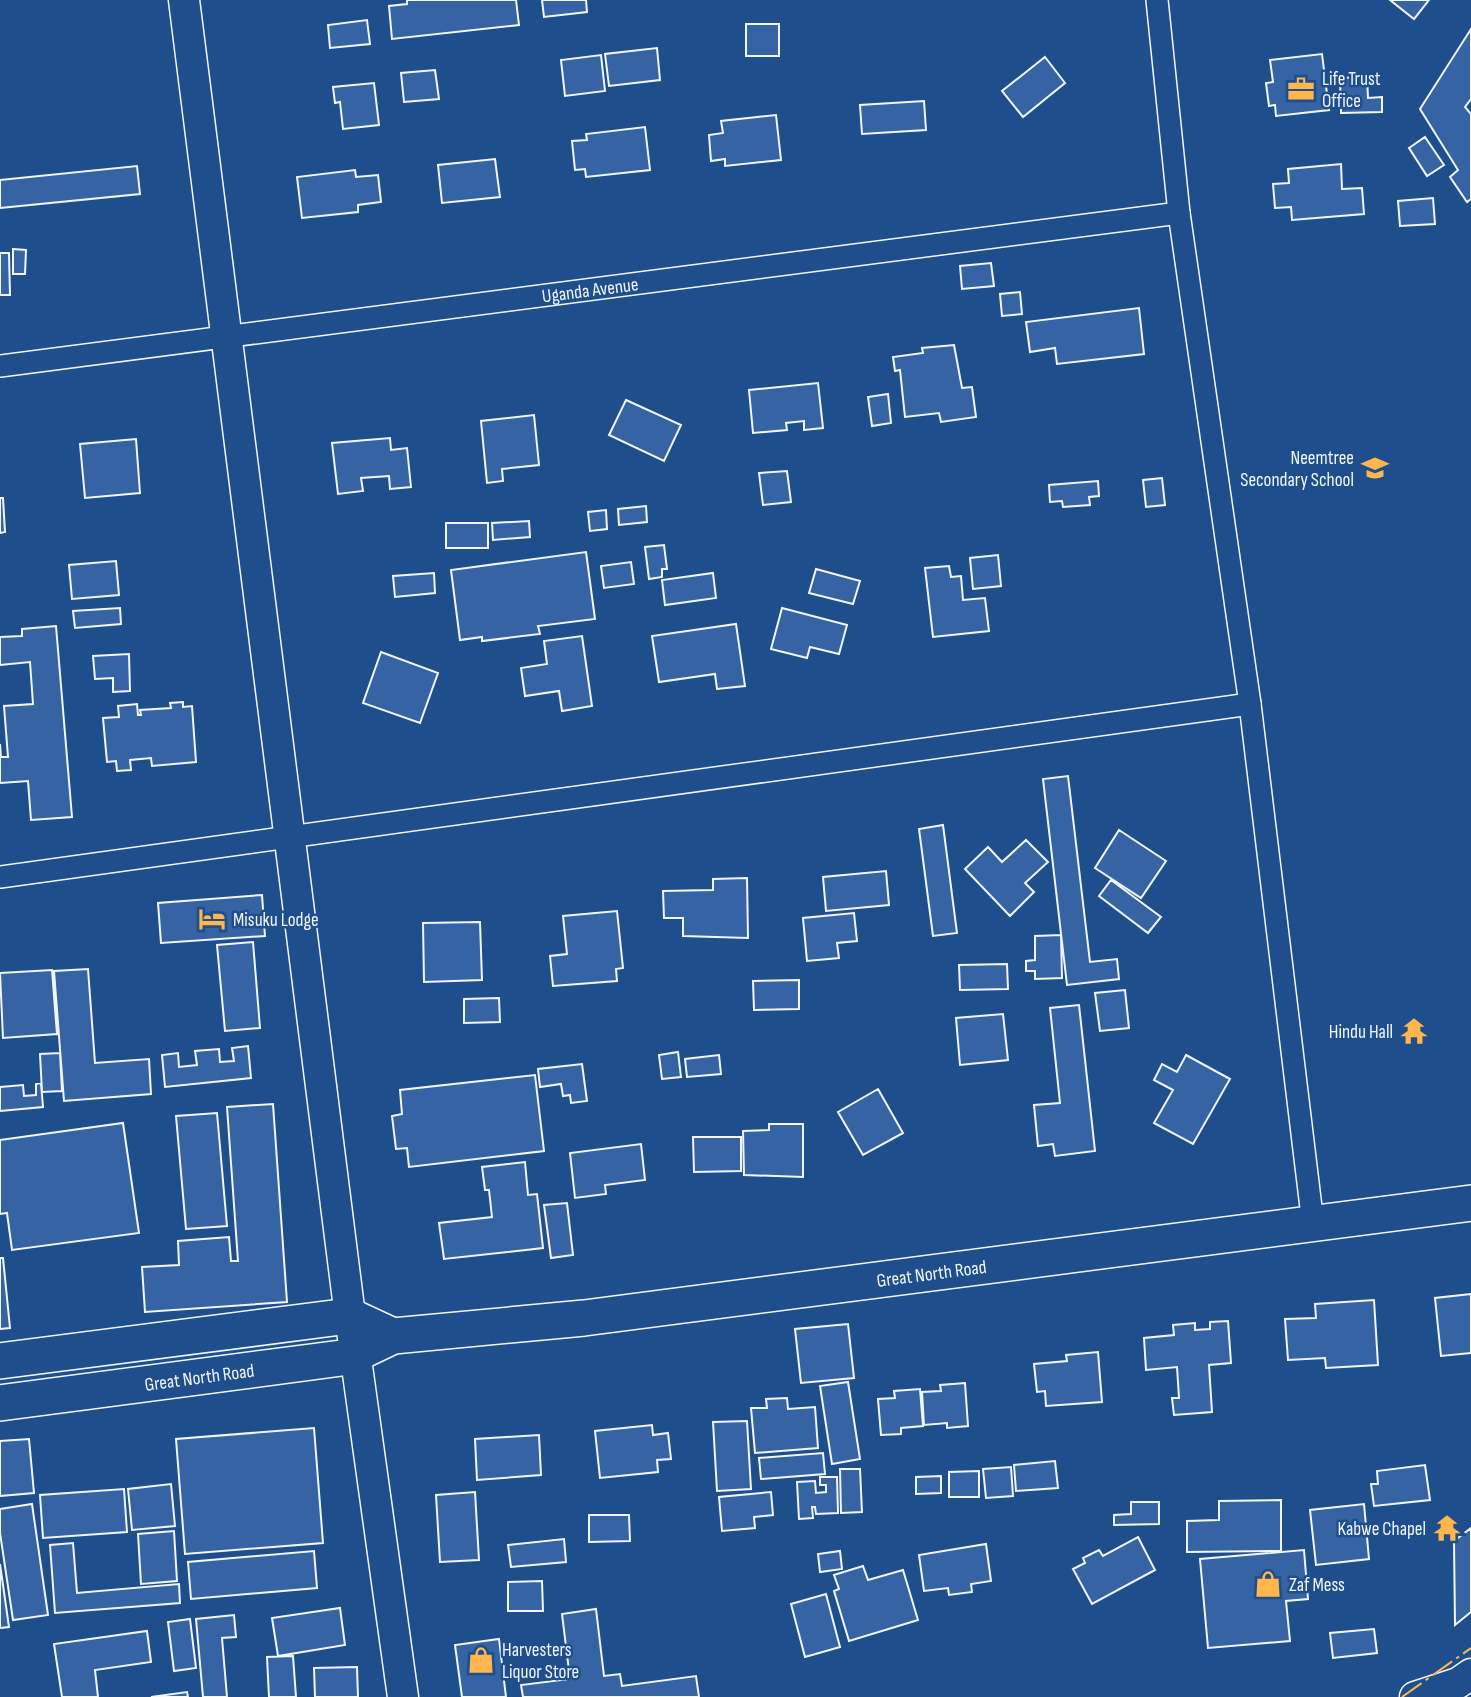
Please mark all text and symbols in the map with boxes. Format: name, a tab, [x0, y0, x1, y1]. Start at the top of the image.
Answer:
place label: Life Trust Office	[1322, 68, 1381, 113]
office icon: Life Trust Office	[1286, 74, 1316, 104]
street label: Uganda Avenue	[541, 273, 640, 309]
place label: Neemtree Secondary School	[1240, 447, 1354, 492]
school or university icon: Neemtree Secondary School	[1360, 453, 1390, 483]
hotel icon: Misuku Lodge	[197, 904, 227, 934]
place label: Misuku Lodge	[233, 909, 319, 932]
temple icon: Hindu Hall	[1399, 1016, 1429, 1046]
place label: Hindu Hall	[1329, 1021, 1393, 1044]
street label: Great North Road	[875, 1256, 988, 1293]
street label: Great North Road	[143, 1360, 256, 1397]
temple icon: Kabwe Chapel	[1432, 1513, 1462, 1543]
place label: Kabwe Chapel	[1337, 1518, 1426, 1541]
shop icon: Zaf Mess	[1253, 1569, 1283, 1599]
place label: Zaf Mess	[1289, 1574, 1345, 1597]
place label: Harvesters Liquor Store	[502, 1639, 579, 1684]
shop icon: Harvesters Liquor Store	[466, 1645, 496, 1675]

